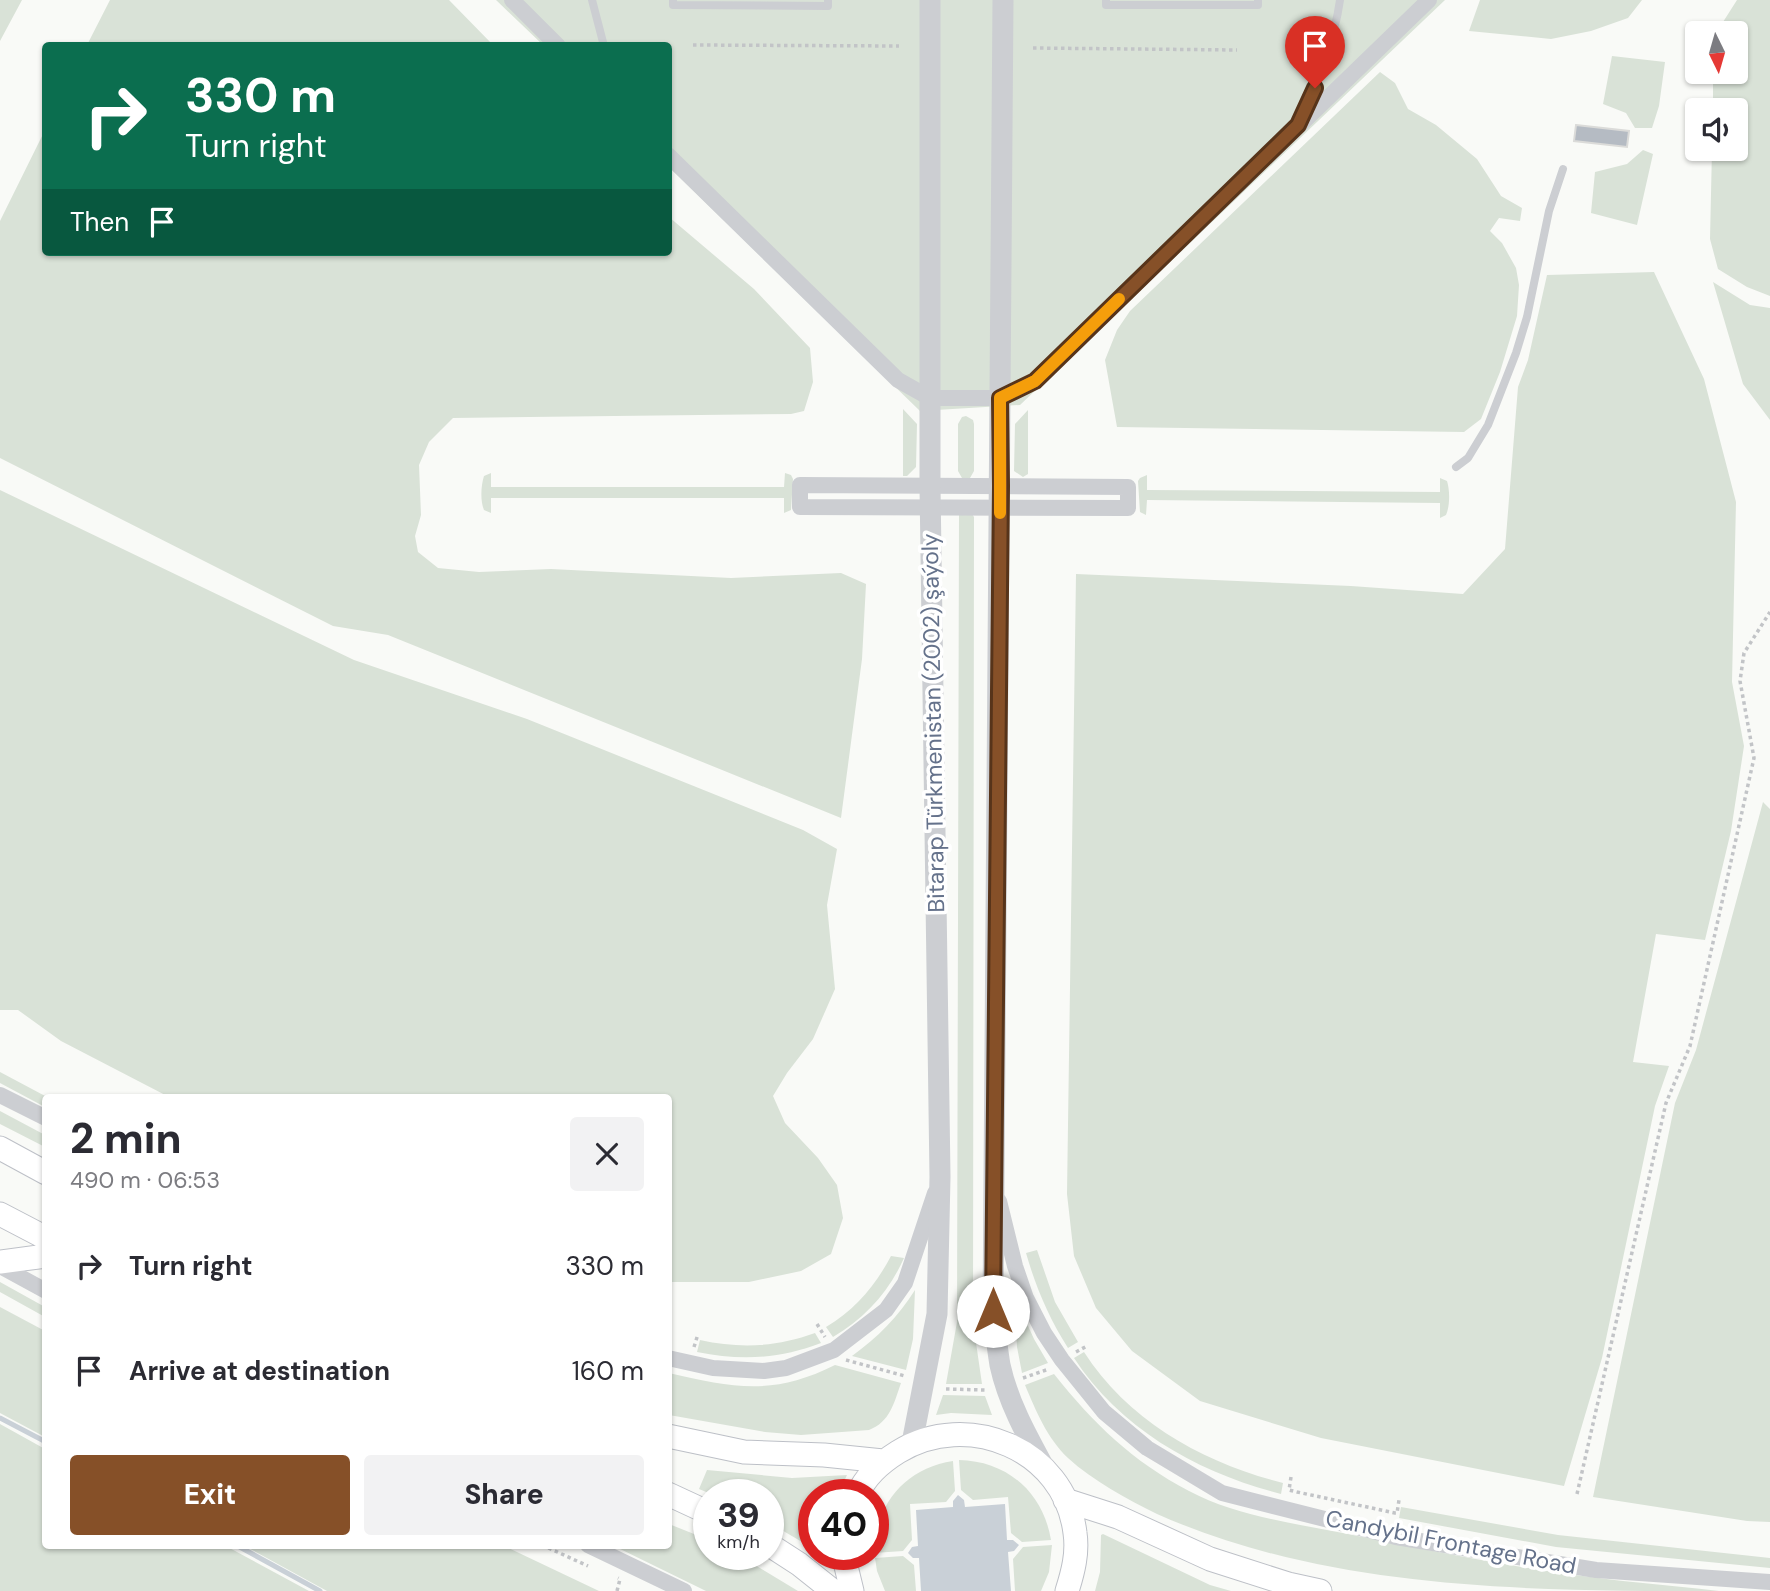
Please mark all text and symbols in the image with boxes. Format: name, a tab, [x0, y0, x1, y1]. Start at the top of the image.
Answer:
pin	[1285, 16, 1345, 88]
north arrow	[1685, 21, 1748, 84]
map controls	[1685, 21, 1748, 161]
icon: arrive	[1296, 27, 1334, 65]
text: 330 m	[185, 63, 336, 127]
icon: right	[70, 70, 161, 161]
button: sound	[1685, 98, 1748, 161]
text: Turn right	[185, 125, 327, 167]
icon: arrive	[143, 203, 181, 241]
text: Then	[70, 205, 129, 239]
street label: Bitarap Türkmenistan (2002) şaýoly	[915, 533, 951, 913]
text: 2 min	[70, 1111, 181, 1166]
button: close	[570, 1117, 644, 1191]
text: 490 m · 06:53	[70, 1165, 220, 1195]
icon: right	[70, 1247, 108, 1285]
text: Turn right	[129, 1249, 253, 1283]
text: 330 m	[565, 1249, 644, 1283]
position arrow	[956, 1274, 1030, 1348]
icon: arrive	[70, 1352, 108, 1390]
text: Arrive at destination	[129, 1354, 390, 1388]
text: 160 m	[572, 1354, 644, 1388]
button: Exit	[70, 1455, 350, 1535]
button: Share	[364, 1455, 644, 1535]
speed limit sign: 40	[798, 1479, 889, 1570]
text: 39	[717, 1492, 760, 1538]
street label: Candybil Frontage Road	[1323, 1503, 1579, 1581]
text: km/h	[717, 1530, 760, 1554]

